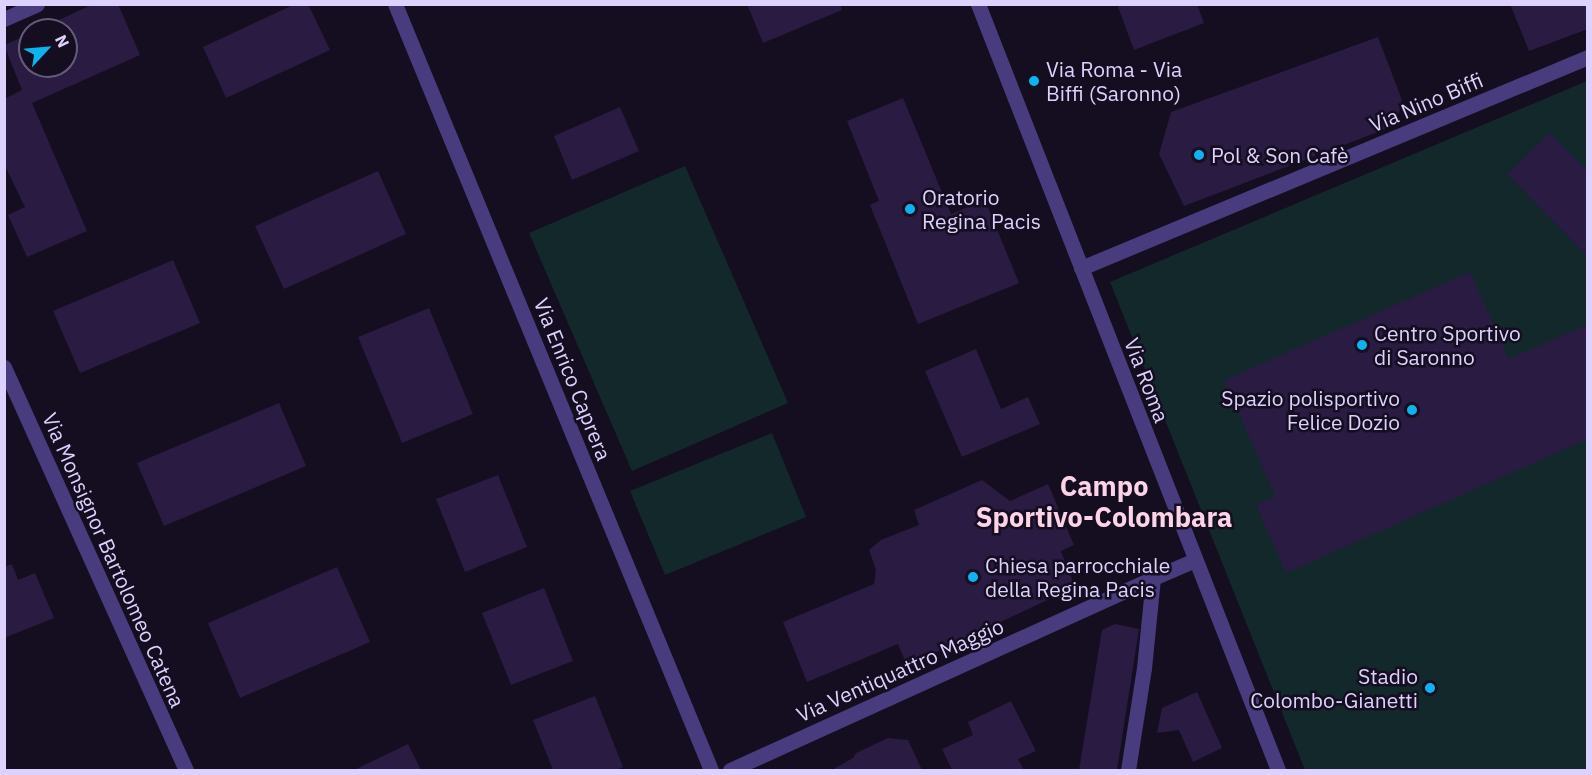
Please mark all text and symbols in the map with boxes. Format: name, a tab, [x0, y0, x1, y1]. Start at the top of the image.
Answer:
north arrow	[18, 18, 78, 78]
text: N	[51, 31, 74, 51]
place label: Via Roma - Via Biffi (Saronno)	[1046, 56, 1182, 106]
street label: Via Nino Biffi	[1366, 67, 1486, 137]
marker: Via Roma - Via Biffi (Saronno)	[1027, 74, 1041, 88]
place label: Pol & Son Cafè	[1211, 142, 1349, 168]
marker: Pol & Son Cafè	[1192, 148, 1206, 162]
place label: Oratorio Regina Pacis	[922, 184, 1041, 234]
marker: Oratorio Regina Pacis	[903, 202, 917, 216]
street label: Via Enrico Caprera	[529, 294, 617, 464]
place label: Centro Sportivo di Saronno	[1374, 320, 1521, 370]
street label: Via Roma	[1119, 334, 1175, 426]
marker: Centro Sportivo di Saronno	[1355, 338, 1369, 352]
place label: Spazio polisportivo Felice Dozio	[1221, 385, 1400, 435]
marker: Spazio polisportivo Felice Dozio	[1405, 403, 1419, 417]
street label: Via Monsignor Bartolomeo Catena	[37, 409, 191, 711]
district label: Campo Sportivo-Colombara	[976, 469, 1232, 532]
place label: Chiesa parrocchiale della Regina Pacis	[985, 552, 1170, 602]
marker: Chiesa parrocchiale della Regina Pacis	[966, 570, 980, 584]
street label: Via Ventiquattro Maggio	[792, 613, 1008, 727]
place label: Stadio Colombo-Gianetti	[1250, 663, 1418, 713]
marker: Stadio Colombo-Gianetti	[1423, 681, 1437, 695]

